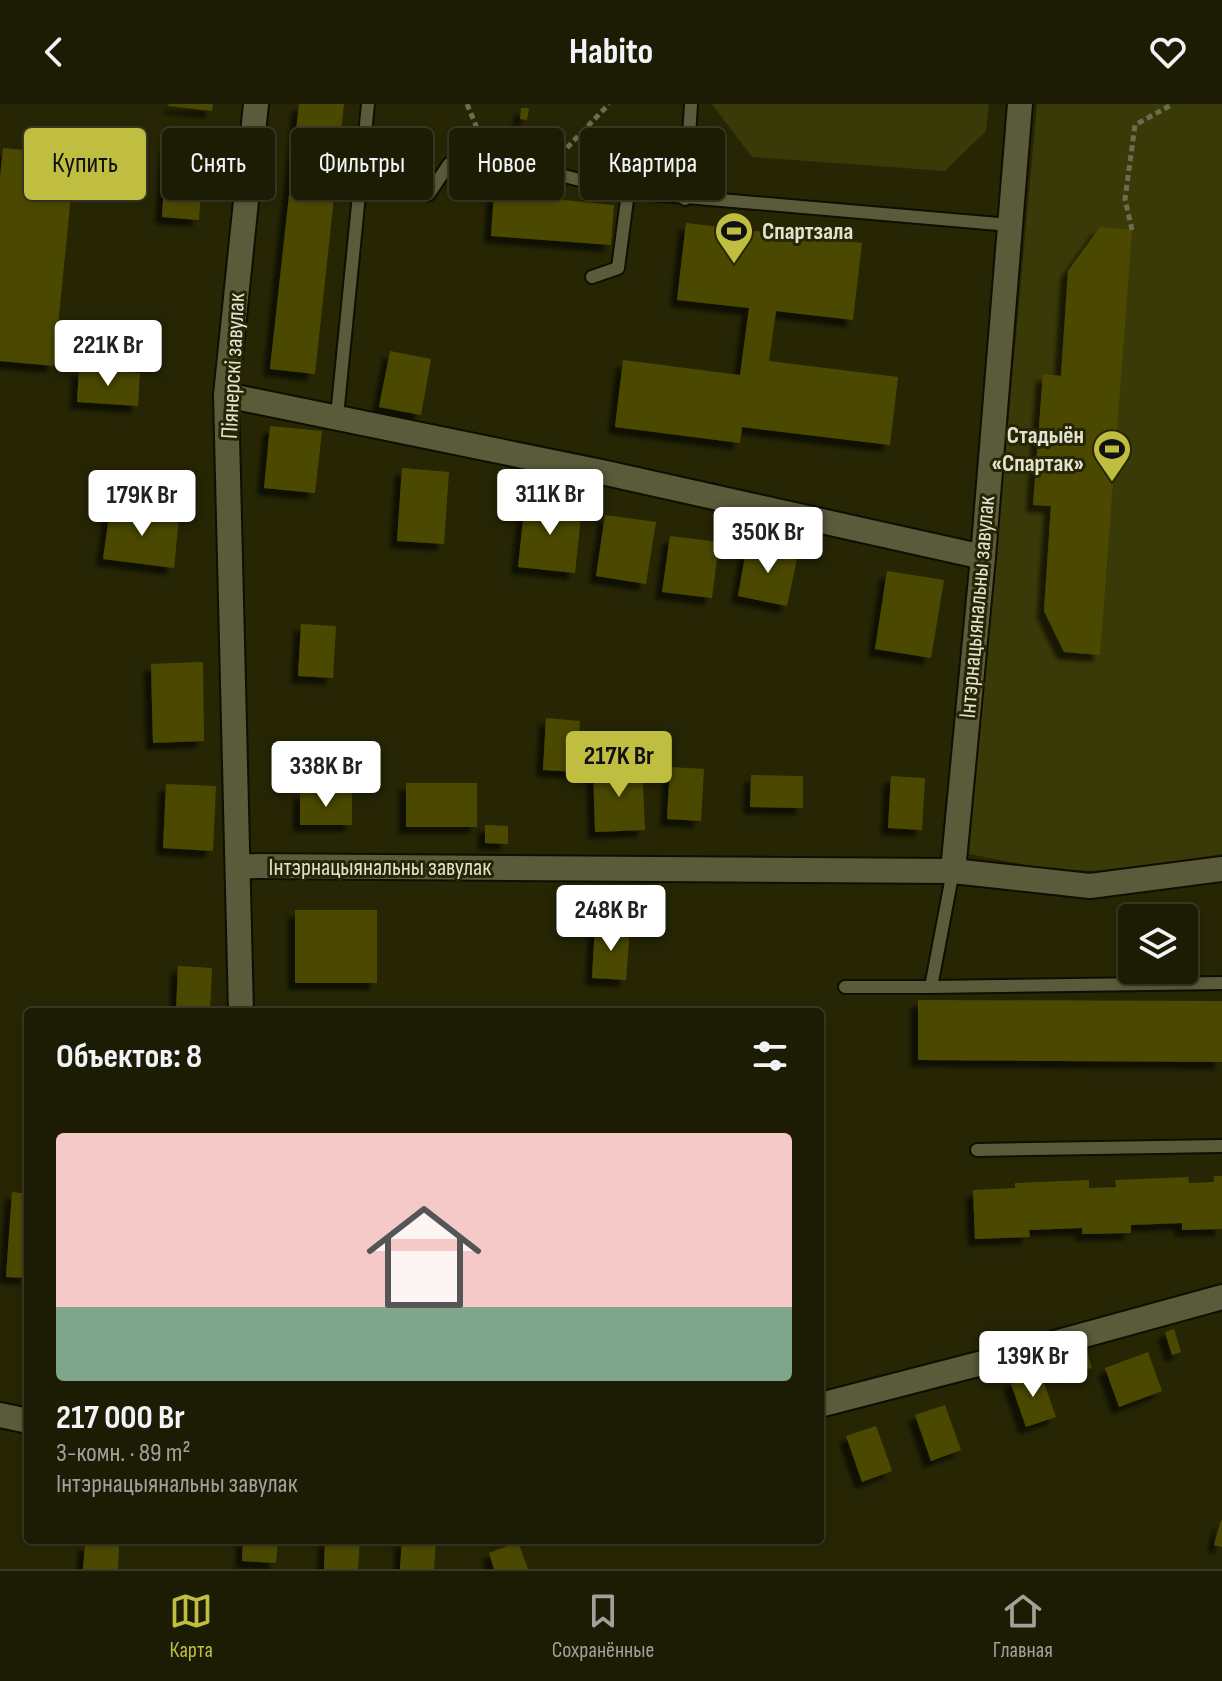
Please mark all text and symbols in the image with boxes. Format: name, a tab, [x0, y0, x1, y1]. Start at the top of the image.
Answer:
icon: back	[32, 30, 76, 74]
icon: heart	[1146, 30, 1190, 74]
text: Habito	[569, 31, 653, 74]
chip: Купить	[24, 128, 146, 200]
chip: Снять	[162, 128, 275, 200]
chip: Фильтры	[291, 128, 433, 200]
chip: Новое	[449, 128, 564, 200]
chip: Квартира	[580, 128, 725, 200]
sports icon: Спартзала	[713, 210, 755, 265]
place label: Спартзала	[762, 217, 853, 246]
street label: Піянерскі завулак	[215, 291, 251, 440]
pin: 221K Br	[34, 320, 182, 388]
text: 221K Br	[73, 330, 143, 361]
place label: Стадыён «Спартак»	[992, 421, 1084, 478]
sports icon: Стадыён «Спартак»	[1091, 428, 1133, 483]
pin: 311K Br	[476, 469, 624, 537]
pin: 179K Br	[68, 470, 216, 538]
text: 311K Br	[515, 479, 585, 510]
text: 179K Br	[106, 480, 178, 511]
street label: Інтэрнацыянальны завулак	[953, 494, 1001, 719]
pin: 350K Br	[694, 507, 842, 575]
text: 350K Br	[732, 517, 804, 548]
pin: 217K Br	[545, 731, 693, 799]
pin: 338K Br	[252, 741, 400, 809]
text: 217K Br	[584, 741, 654, 772]
text: 338K Br	[290, 751, 362, 782]
street label: Інтэрнацыянальны завулак	[269, 853, 492, 882]
pin: 248K Br	[537, 885, 685, 953]
text: 248K Br	[574, 895, 648, 926]
map controls	[1118, 904, 1198, 984]
button: layers	[1118, 904, 1198, 984]
icon: filters	[748, 1034, 792, 1078]
text: Объектов: 8	[56, 1036, 202, 1077]
icon: home	[352, 1185, 496, 1329]
pin: 139K Br	[959, 1331, 1107, 1399]
text: 139K Br	[997, 1341, 1069, 1372]
text: 217 000 Br	[56, 1397, 185, 1438]
text: 3-комн. · 89 m²	[56, 1438, 191, 1469]
text: Інтэрнацыянальны завулак	[56, 1469, 297, 1500]
tab: Карта	[169, 1589, 213, 1664]
tab: Сохранённые	[552, 1589, 654, 1664]
tab: Главная	[993, 1589, 1053, 1664]

